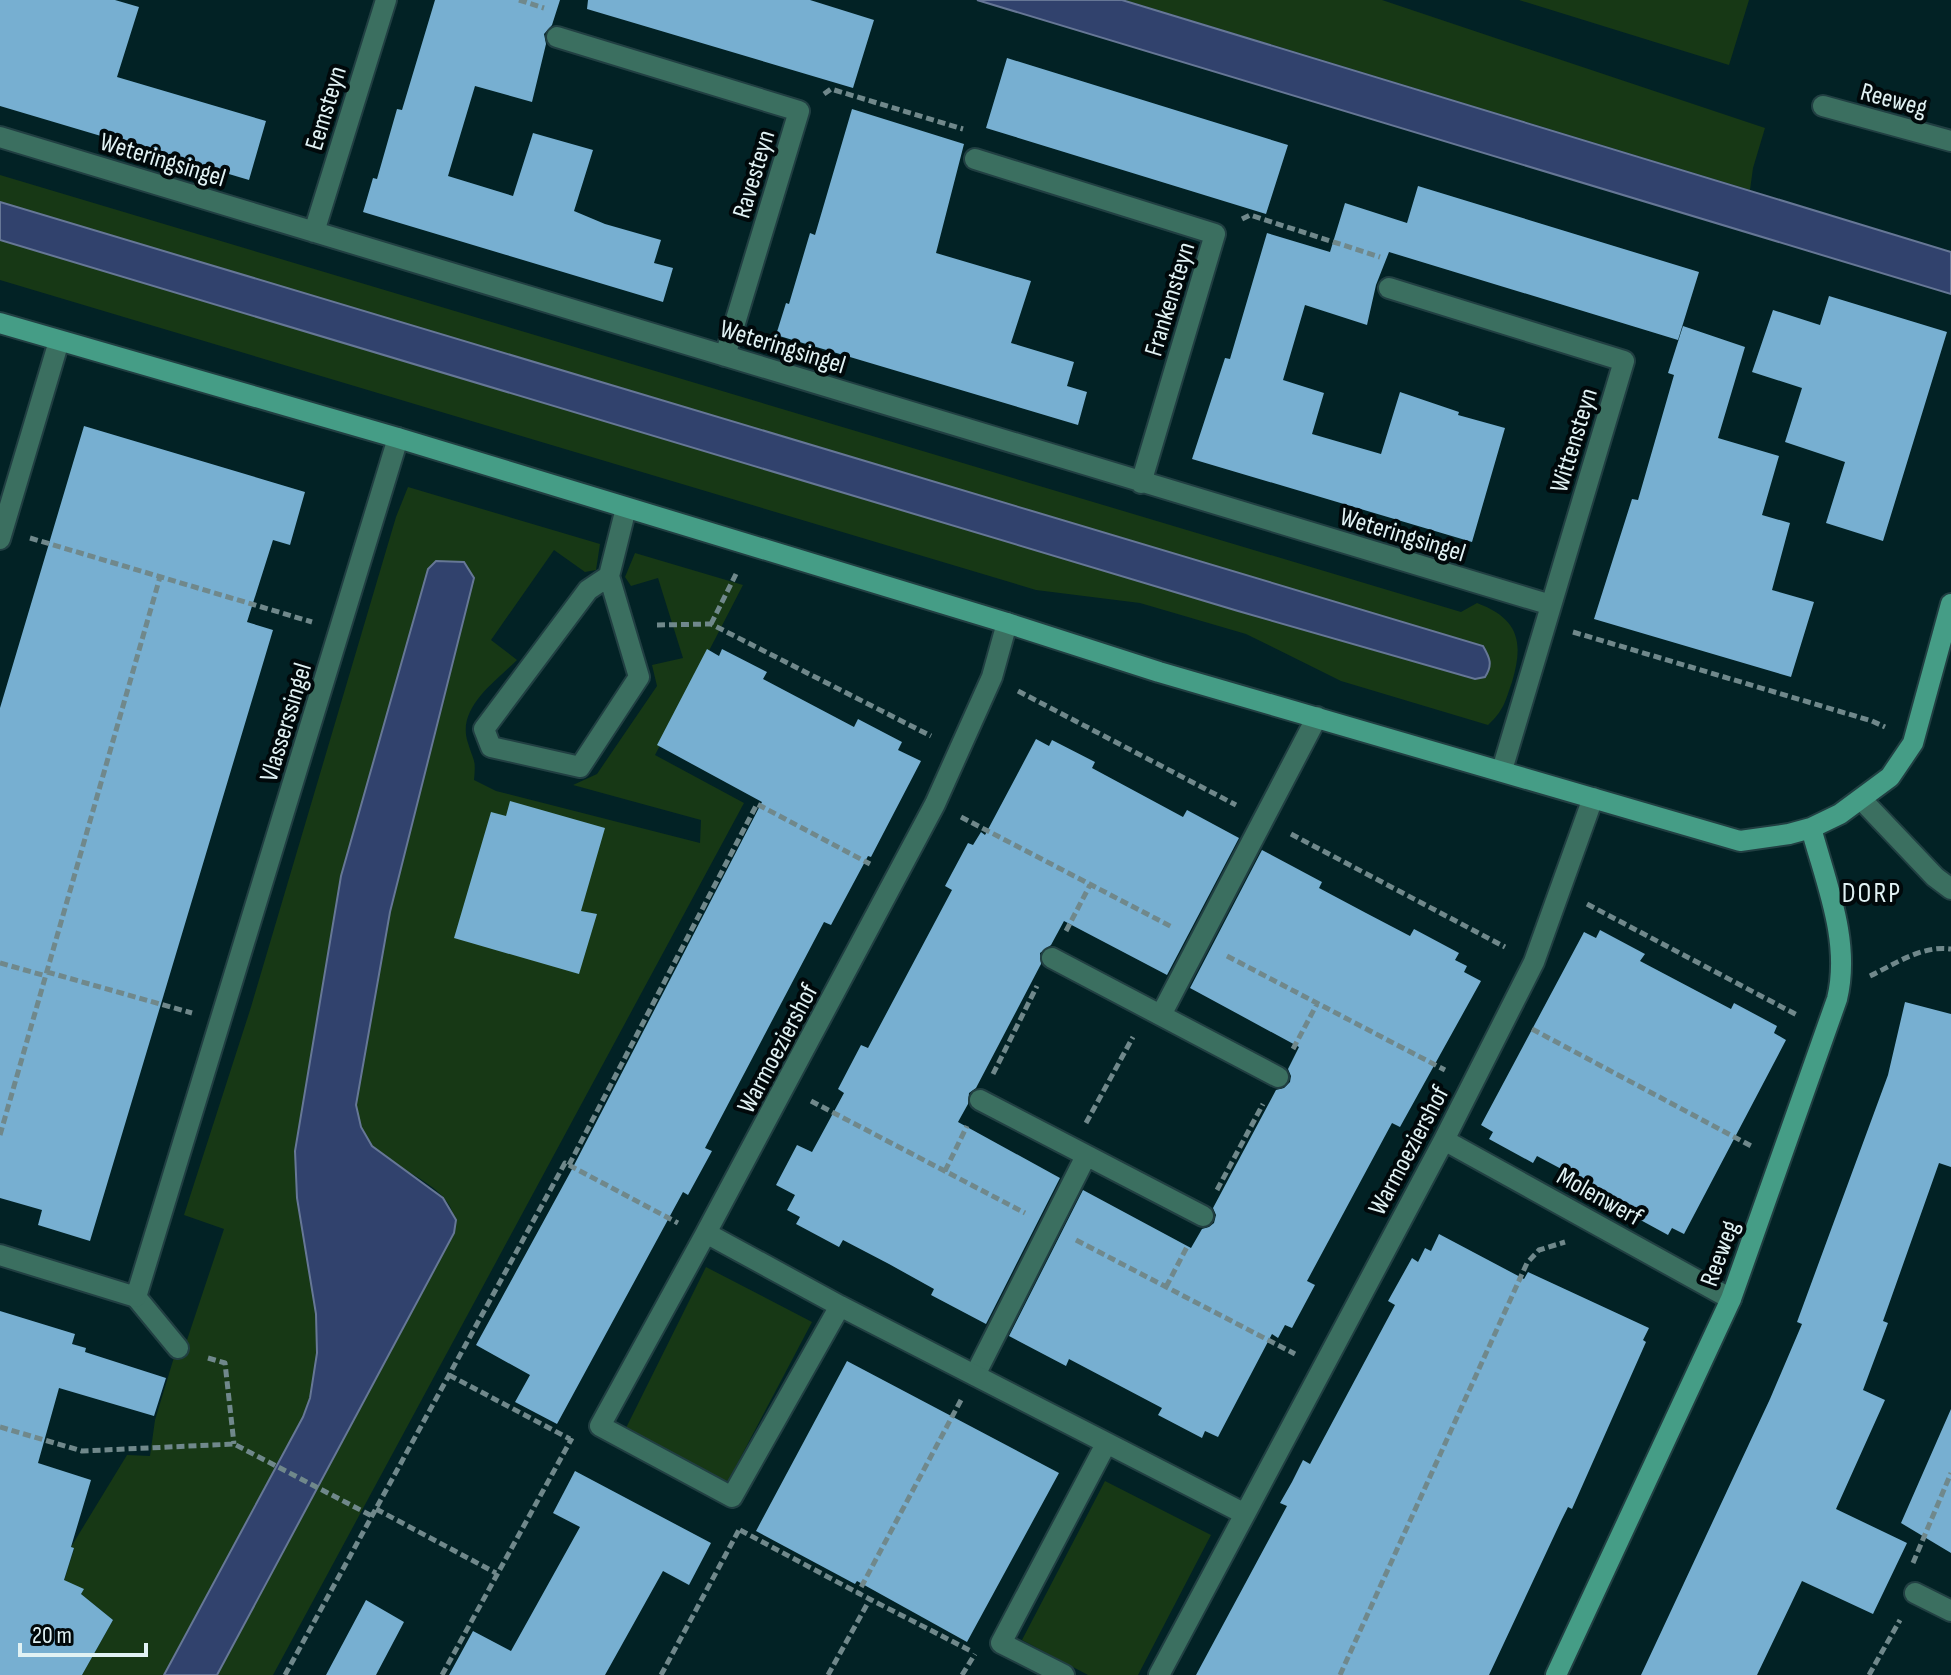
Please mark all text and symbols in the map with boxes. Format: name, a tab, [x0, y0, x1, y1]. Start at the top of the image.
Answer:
street label: Eemsteyn	[299, 63, 354, 154]
street label: Reeweg	[1857, 77, 1930, 124]
street label: Weteringsingel	[96, 127, 229, 194]
street label: Ravesteyn	[726, 127, 782, 222]
street label: Frankensteyn	[1138, 239, 1202, 360]
street label: Weteringsingel	[716, 314, 849, 381]
street label: Wittensteyn	[1544, 385, 1605, 496]
street label: Weteringsingel	[1336, 502, 1469, 569]
street label: Vlasserssingel	[254, 659, 319, 785]
district label: DORP	[1842, 877, 1902, 910]
street label: Warmoeziershof	[731, 978, 826, 1119]
street label: Warmoeziershof	[1362, 1080, 1457, 1221]
street label: Molenwerf	[1551, 1161, 1648, 1234]
street label: Reeweg	[1694, 1216, 1747, 1291]
scale bar	[20, 1607, 146, 1657]
text: 20 m	[32, 1621, 72, 1650]

